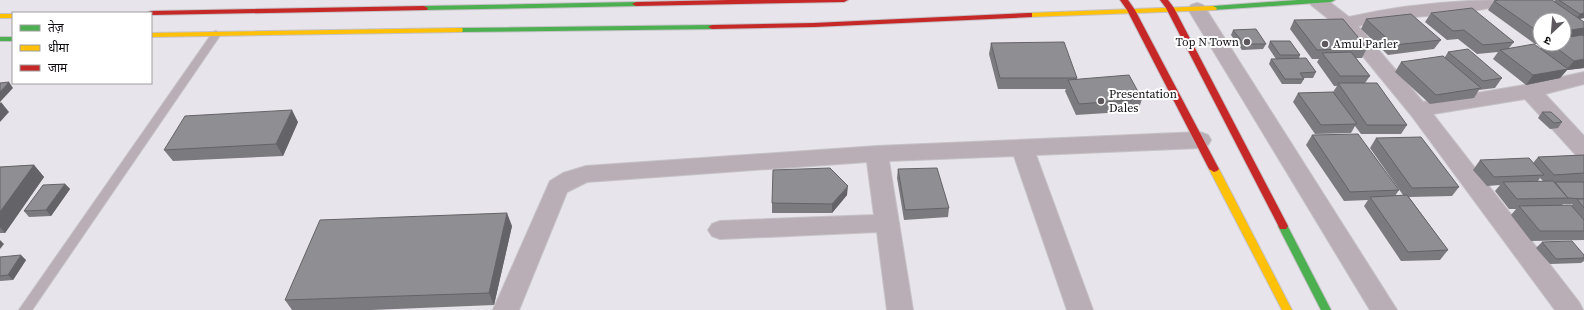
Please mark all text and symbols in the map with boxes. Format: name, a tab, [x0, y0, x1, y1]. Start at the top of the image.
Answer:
legend	[12, 12, 152, 84]
north arrow	[1532, 12, 1572, 52]
text: तेज़	[48, 20, 65, 36]
text: उ	[1541, 32, 1554, 49]
place label: Top N Town	[1176, 34, 1239, 50]
place label: Amul Parler	[1333, 36, 1398, 52]
marker: Top N Town	[1242, 37, 1252, 47]
marker: Amul Parler	[1320, 39, 1330, 49]
text: धीमा	[48, 40, 70, 56]
text: जाम	[48, 60, 68, 76]
place label: Presentation Dales	[1109, 86, 1177, 116]
marker: Presentation Dales	[1096, 96, 1106, 106]

